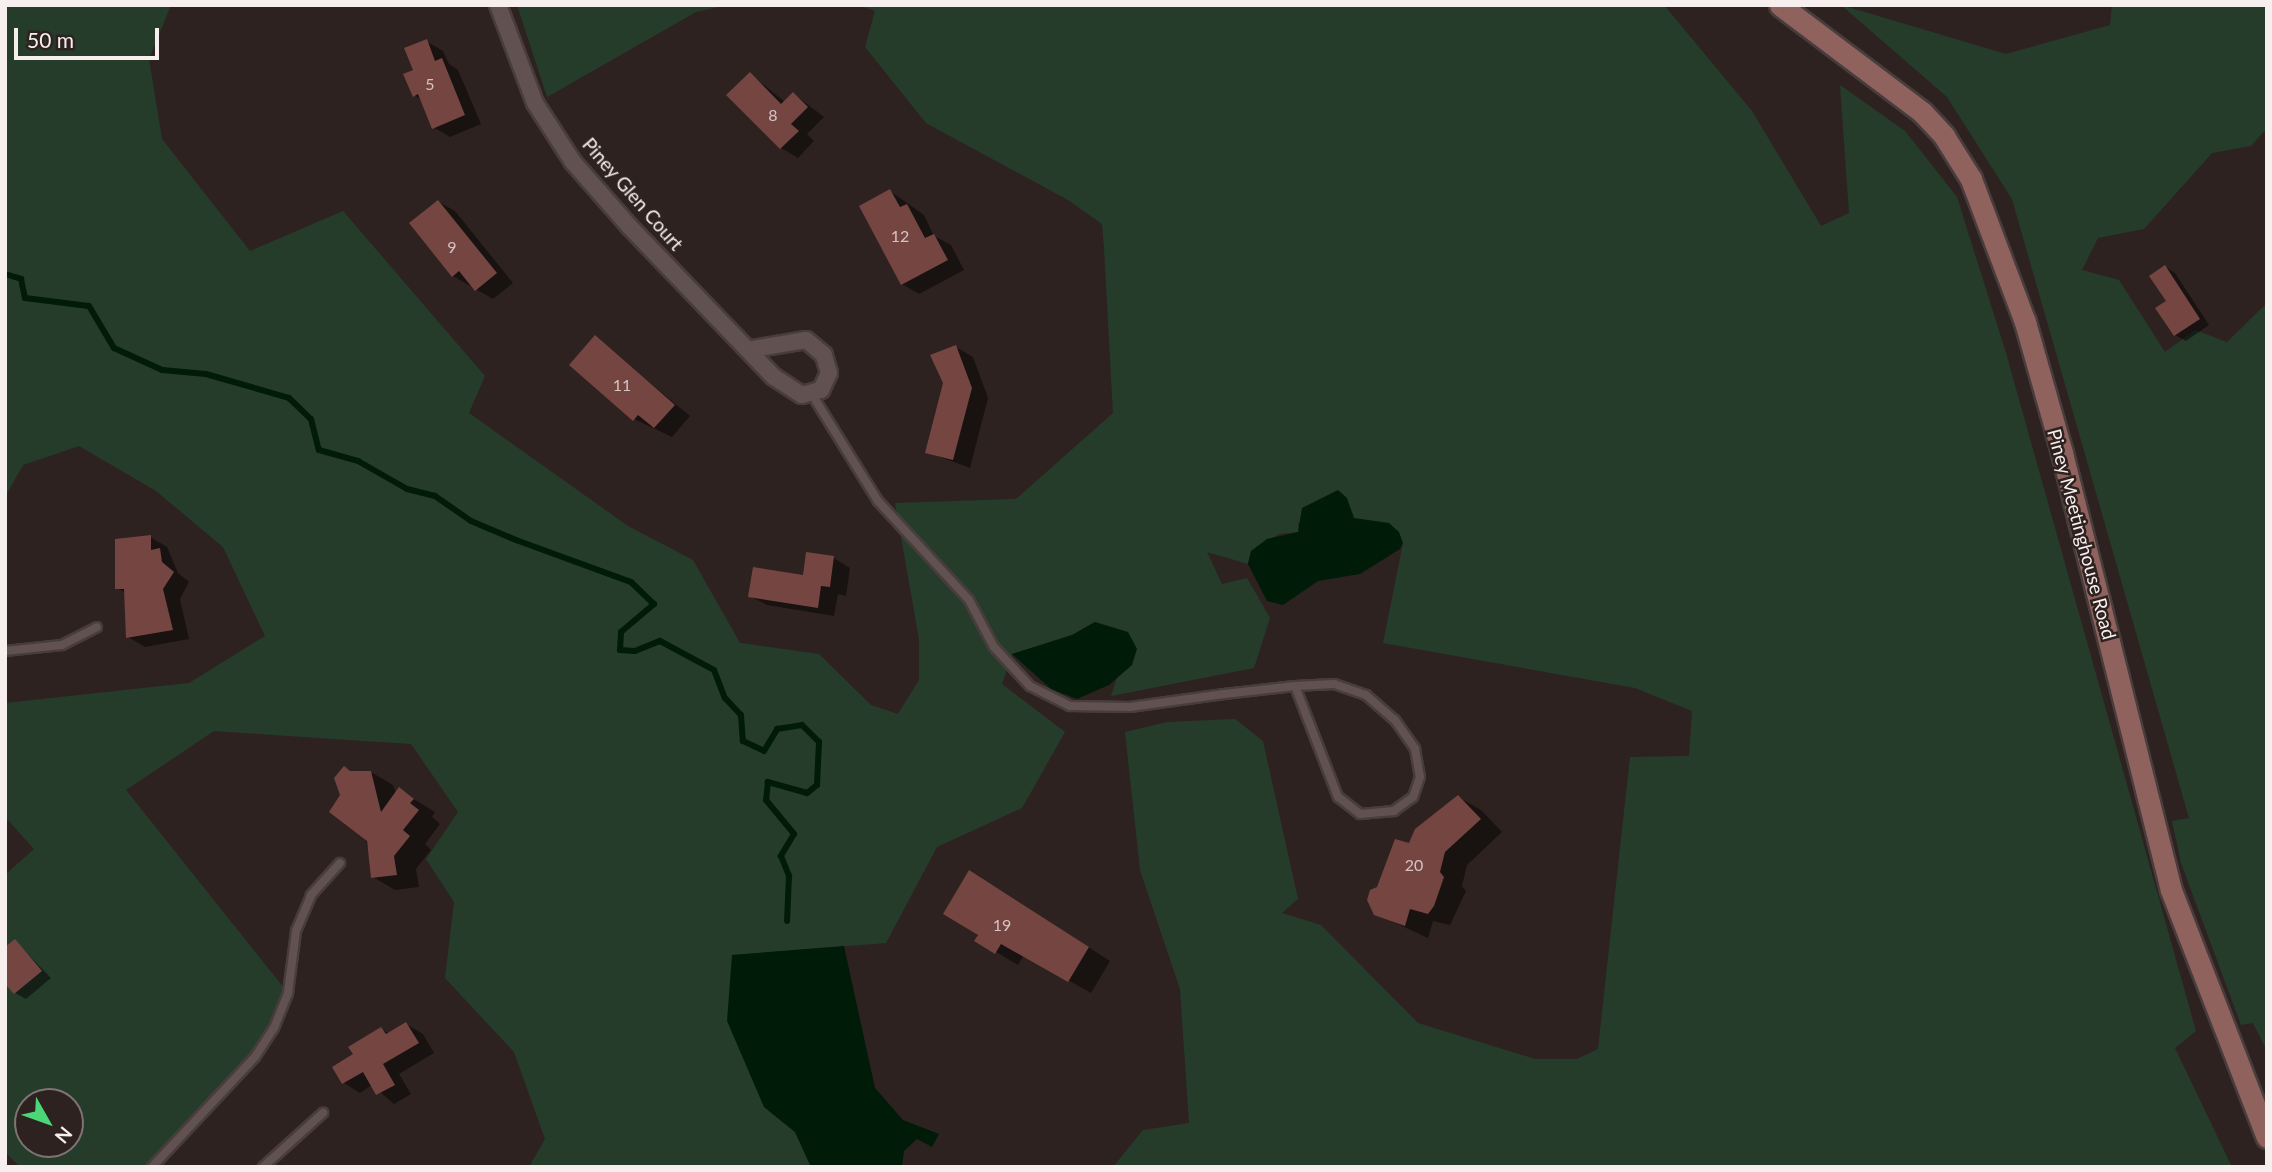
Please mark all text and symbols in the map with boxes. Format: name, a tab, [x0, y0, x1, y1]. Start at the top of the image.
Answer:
scale bar	[18, 14, 163, 58]
text: 50 m	[27, 27, 74, 52]
house number: 5	[425, 74, 435, 94]
house number: 8	[768, 105, 778, 125]
street label: Piney Glen Court	[578, 133, 688, 255]
house number: 12	[891, 226, 909, 246]
house number: 9	[447, 237, 457, 257]
house number: 11	[613, 375, 631, 395]
street label: Piney Meetinghouse Road	[2043, 426, 2121, 642]
house number: 20	[1405, 855, 1423, 875]
house number: 19	[993, 915, 1011, 935]
north arrow	[14, 1088, 84, 1158]
text: N	[50, 1123, 77, 1149]

